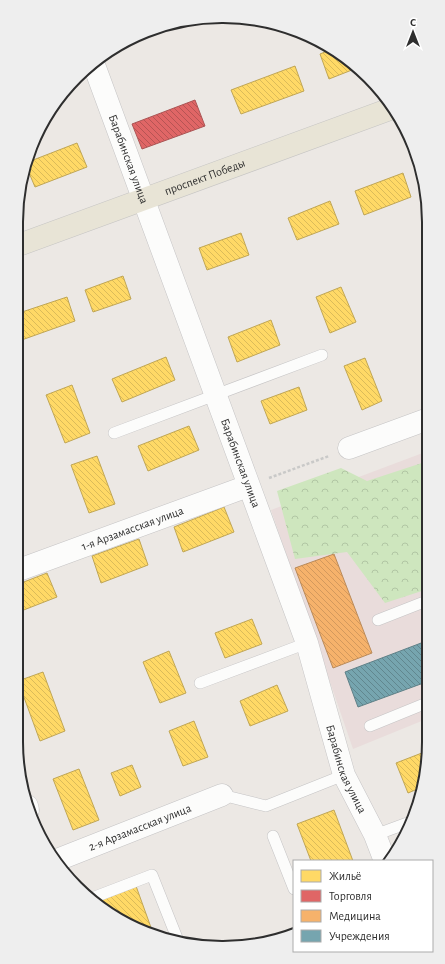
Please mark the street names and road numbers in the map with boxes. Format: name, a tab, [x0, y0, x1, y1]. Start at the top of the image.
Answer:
street label: Барабинская улица	[107, 113, 151, 205]
street label: проспект Победы	[163, 157, 247, 197]
street label: Барабинская улица	[219, 417, 263, 509]
street label: 1-я Арзамасская улица	[80, 504, 186, 553]
street label: Барабинская улица	[324, 723, 369, 815]
street label: 2-я Арзамасская улица	[87, 802, 193, 853]

